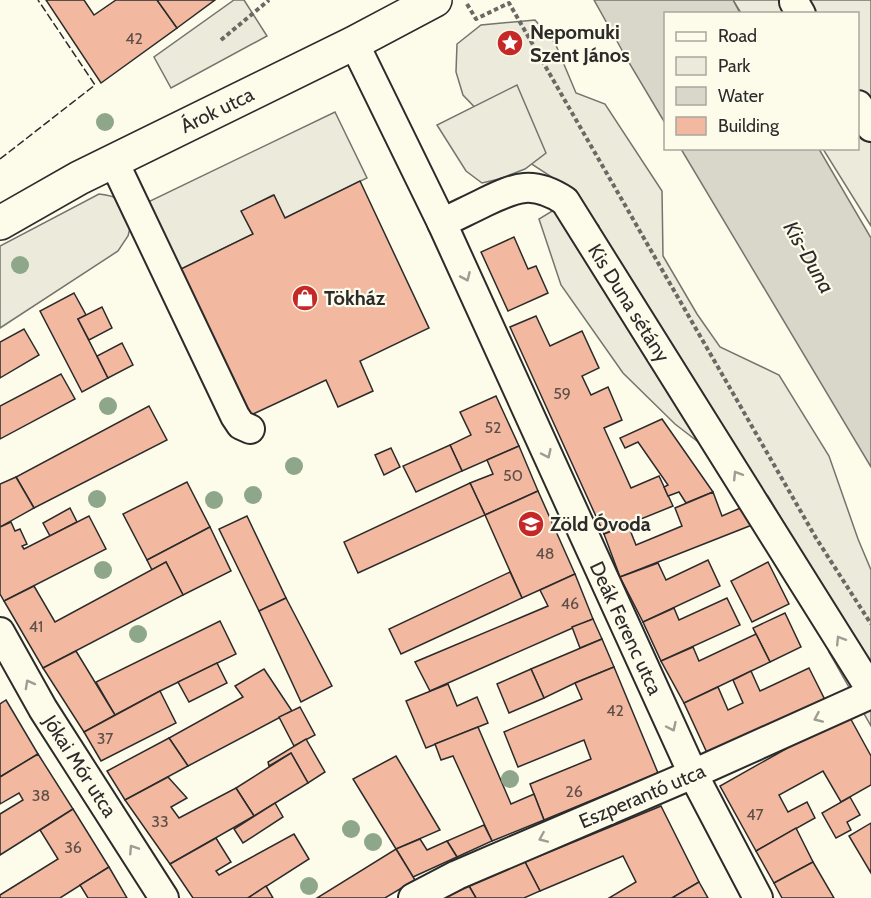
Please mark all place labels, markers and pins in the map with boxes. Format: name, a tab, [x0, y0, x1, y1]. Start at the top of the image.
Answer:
place label: Nepomuki Szent János	[530, 20, 630, 67]
place icon: Nepomuki Szent János	[495, 28, 525, 58]
shop icon: Tökház	[290, 283, 320, 313]
place label: Tökház	[324, 286, 386, 310]
school or university icon: Zöld Óvoda	[516, 509, 546, 539]
place label: Zöld Óvoda	[550, 512, 651, 536]

